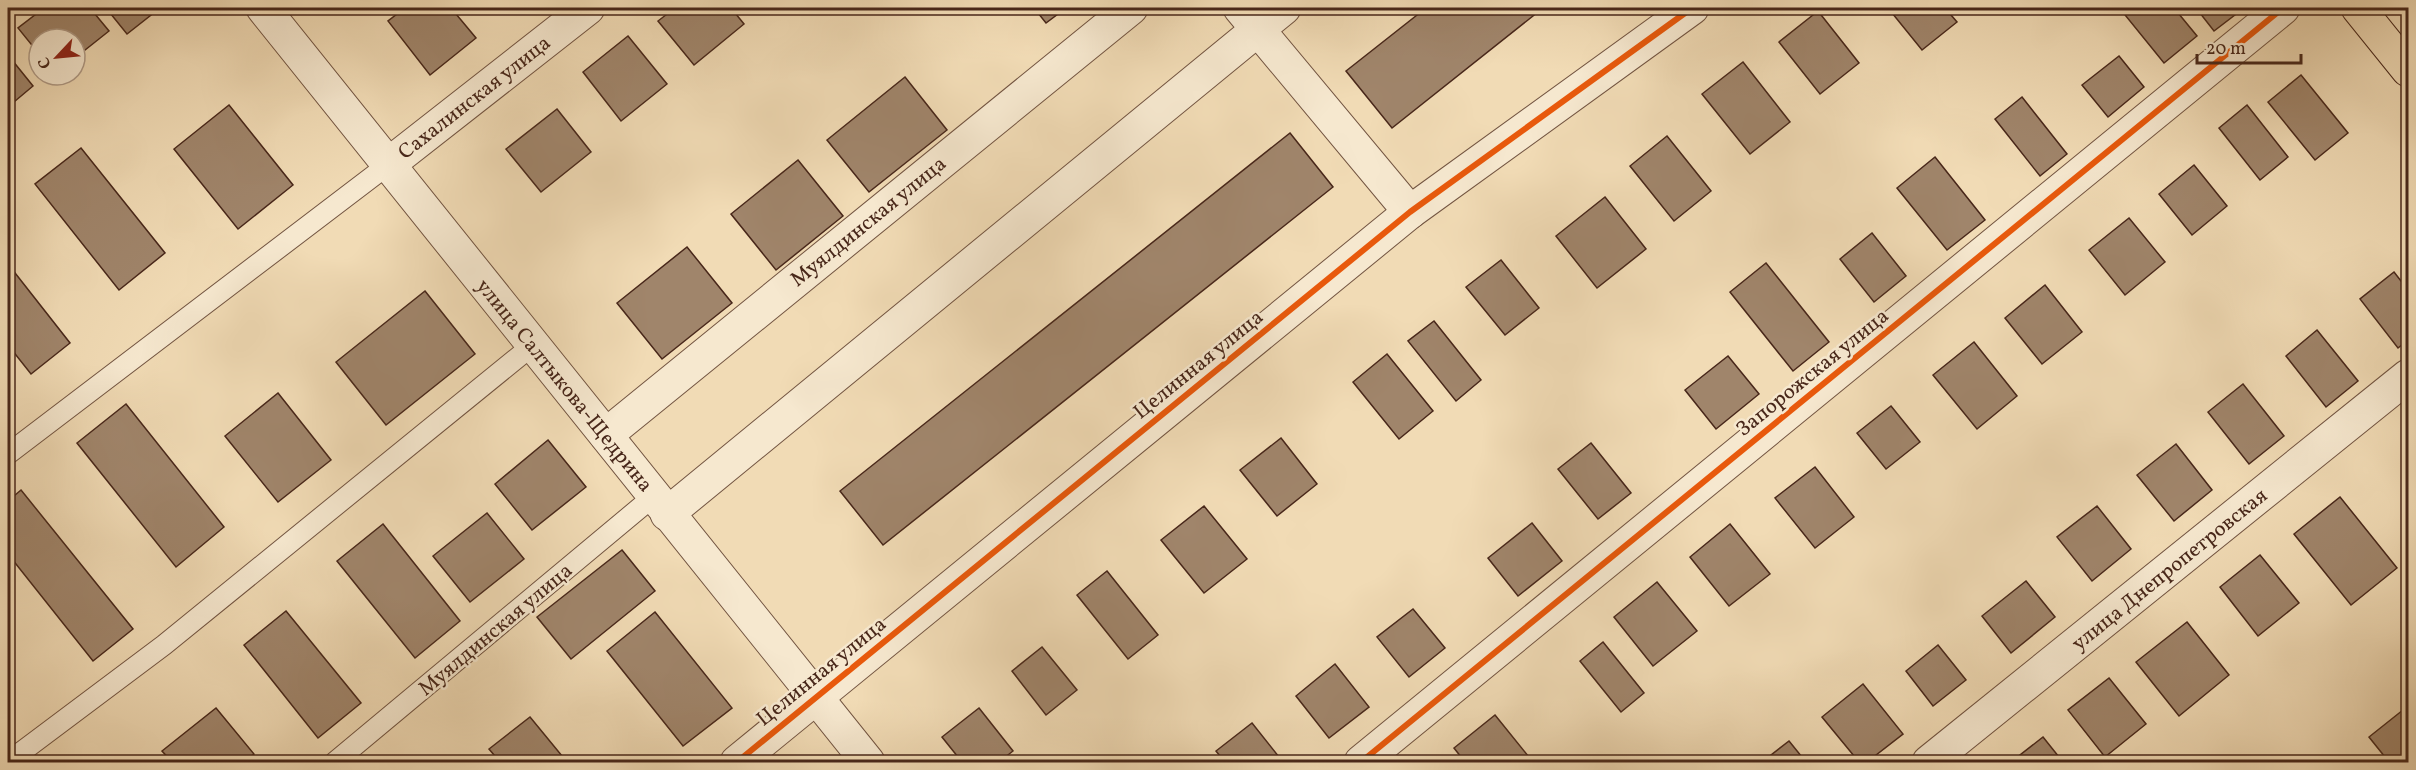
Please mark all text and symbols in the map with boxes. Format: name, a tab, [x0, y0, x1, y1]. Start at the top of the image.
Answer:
north arrow	[27, 27, 87, 87]
scale bar	[2197, 27, 2300, 65]
street label: Сахалинская улица	[393, 29, 557, 167]
text: 20 m	[2206, 37, 2246, 62]
text: С	[33, 53, 57, 72]
street label: Муялдинская улица	[785, 150, 953, 294]
street label: улица Салтыкова-Щедрина	[469, 273, 659, 499]
street label: Запорожская улица	[1730, 302, 1896, 444]
street label: Целинная улица	[1128, 304, 1270, 427]
street label: улица Днепропетровская	[2066, 482, 2274, 658]
street label: Муялдинская улица	[413, 557, 579, 703]
street label: Целинная улица	[751, 611, 893, 734]

